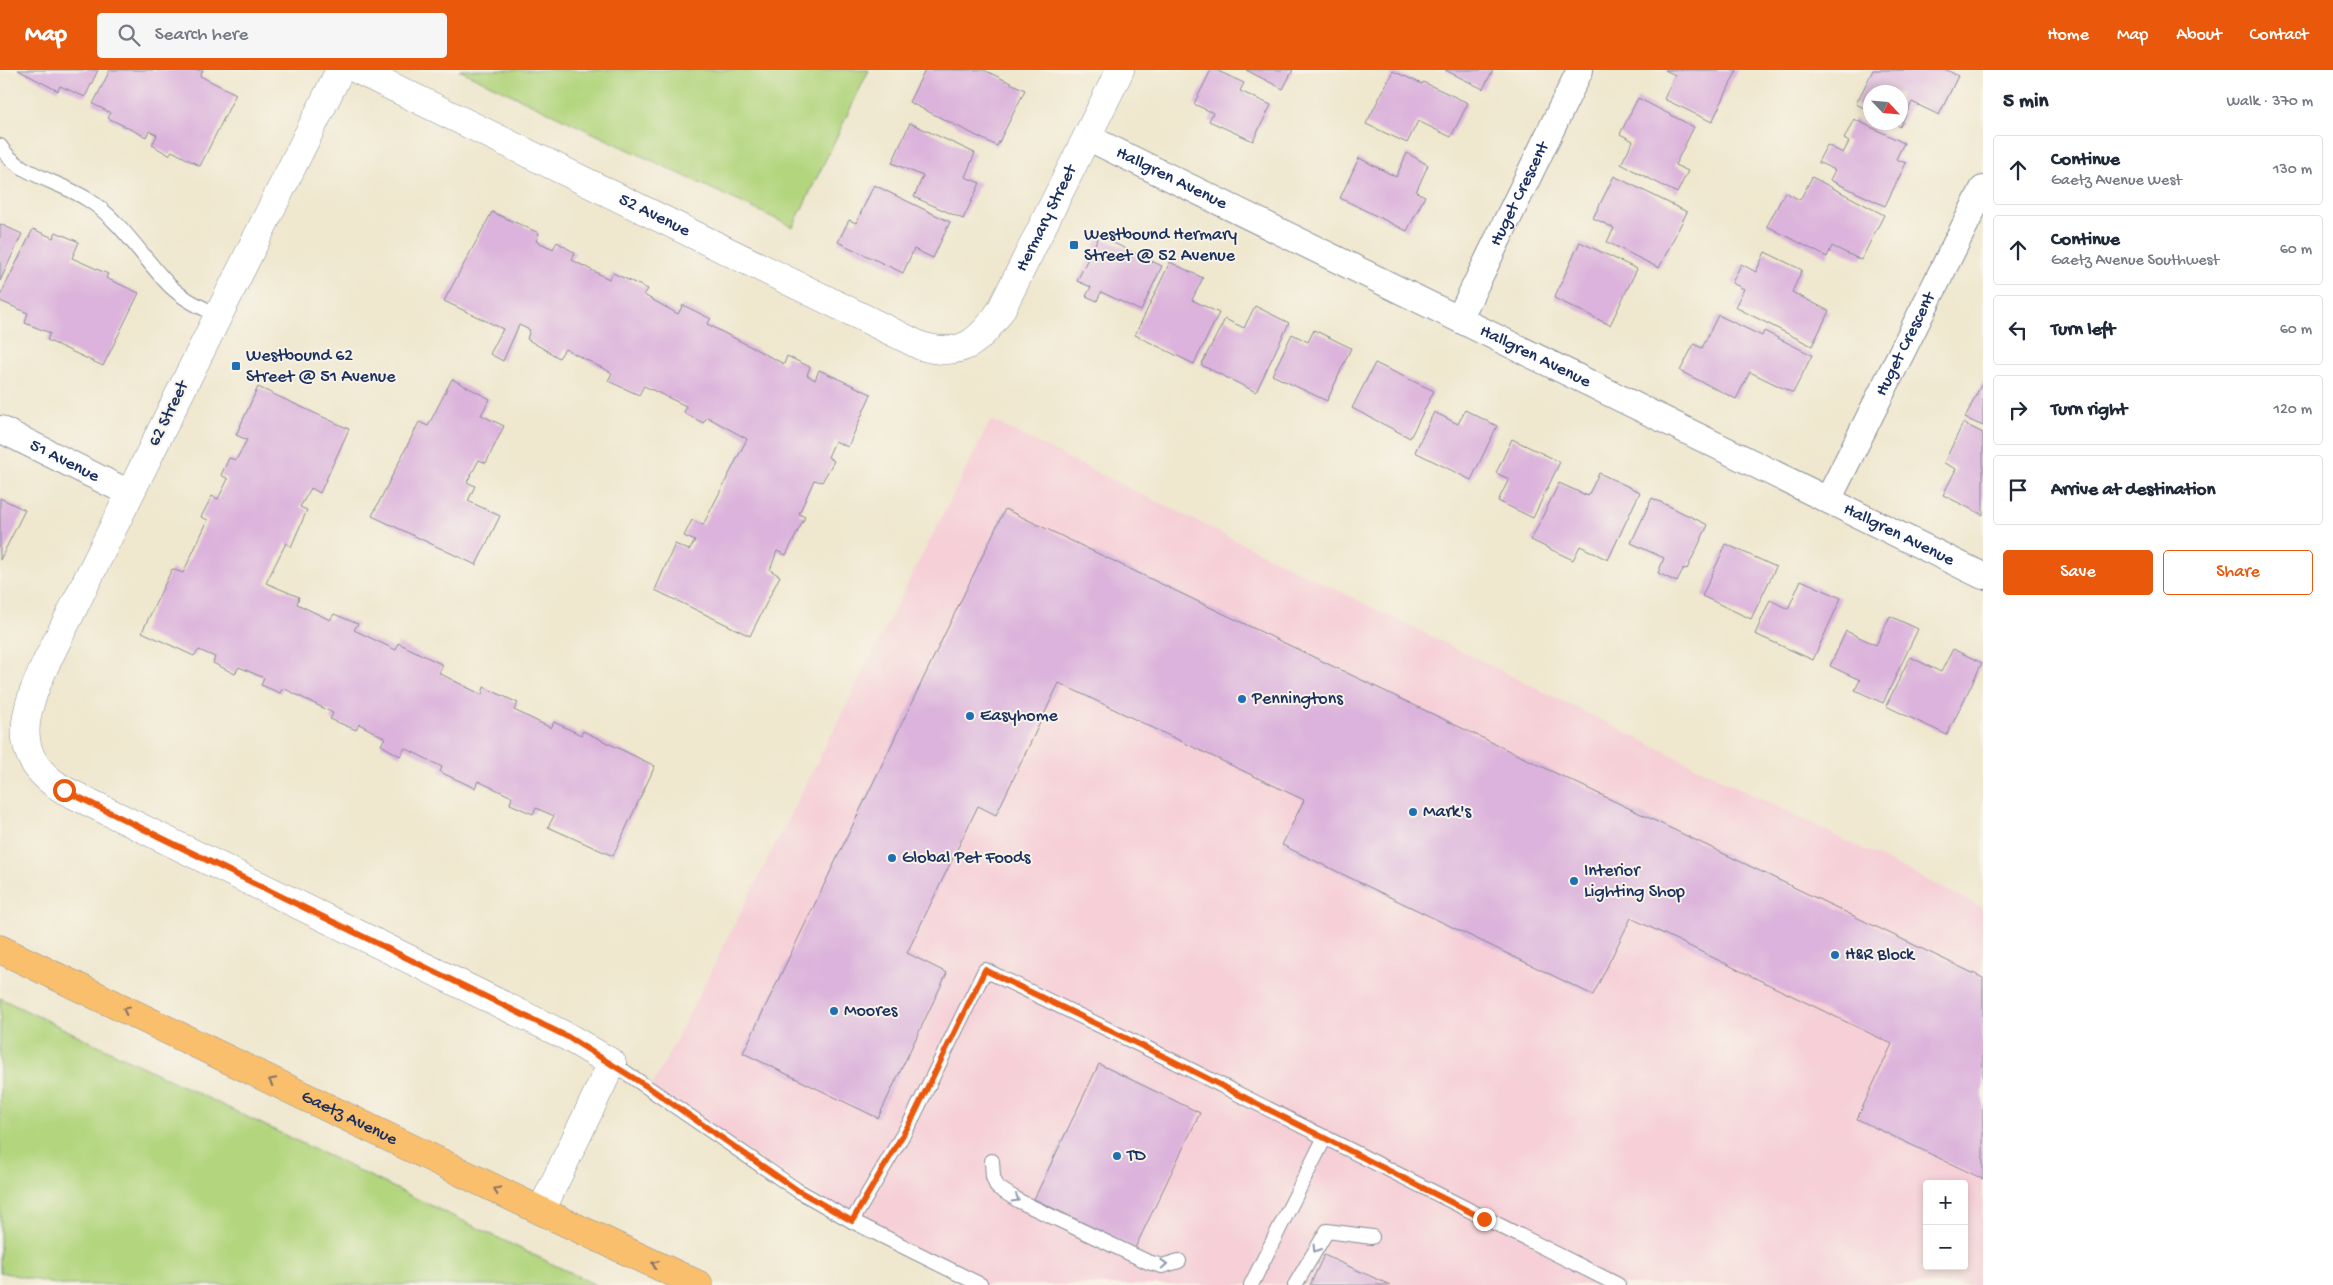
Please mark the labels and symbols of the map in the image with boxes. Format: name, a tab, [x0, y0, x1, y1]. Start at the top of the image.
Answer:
north arrow	[1863, 85, 1908, 130]
street label: Huget Crescent	[1486, 137, 1555, 250]
street label: Hallgren Avenue	[1112, 142, 1231, 215]
street label: Hermary Street	[1011, 160, 1082, 275]
street label: 52 Avenue	[615, 189, 694, 242]
place label: Westbound Hermary Street @ 52 Avenue	[1084, 225, 1237, 267]
marker: Westbound Hermary Street @ 52 Avenue	[1068, 239, 1080, 251]
street label: Huget Crescent	[1871, 287, 1941, 400]
street label: Hallgren Avenue	[1476, 320, 1595, 393]
place label: Westbound 62 Street @ 51 Avenue	[246, 346, 396, 388]
marker: Westbound 62 Street @ 51 Avenue	[230, 360, 242, 372]
street label: 62 Street	[144, 376, 195, 450]
street label: 51 Avenue	[26, 435, 103, 487]
street label: Hallgren Avenue	[1840, 499, 1958, 571]
place label: Penningtons	[1251, 689, 1344, 710]
marker: Penningtons	[1236, 693, 1248, 705]
place label: Easyhome	[980, 706, 1058, 727]
marker: Easyhome	[964, 710, 976, 722]
route start	[53, 779, 76, 802]
place label: Mark's	[1423, 802, 1472, 823]
marker: Mark's	[1407, 806, 1419, 818]
place label: Global Pet Foods	[902, 848, 1032, 869]
marker: Global Pet Foods	[886, 852, 898, 864]
place label: Interior Lighting Shop	[1584, 861, 1685, 903]
marker: Interior Lighting Shop	[1568, 875, 1580, 887]
place label: H&R Block	[1845, 945, 1916, 966]
marker: H&R Block	[1829, 949, 1841, 961]
place label: Moores	[844, 1001, 899, 1022]
marker: Moores	[828, 1005, 840, 1017]
one-way arrow	[122, 1006, 131, 1016]
one-way arrow	[268, 1077, 277, 1087]
street label: Gaetz Avenue	[298, 1086, 401, 1151]
place label: TD	[1126, 1146, 1146, 1167]
marker: TD	[1111, 1150, 1123, 1162]
one-way arrow	[493, 1186, 502, 1196]
one-way arrow	[1011, 1192, 1020, 1202]
route end	[1473, 1208, 1496, 1231]
one-way arrow	[1313, 1243, 1323, 1252]
one-way arrow	[1160, 1258, 1168, 1269]
one-way arrow	[651, 1260, 660, 1271]

